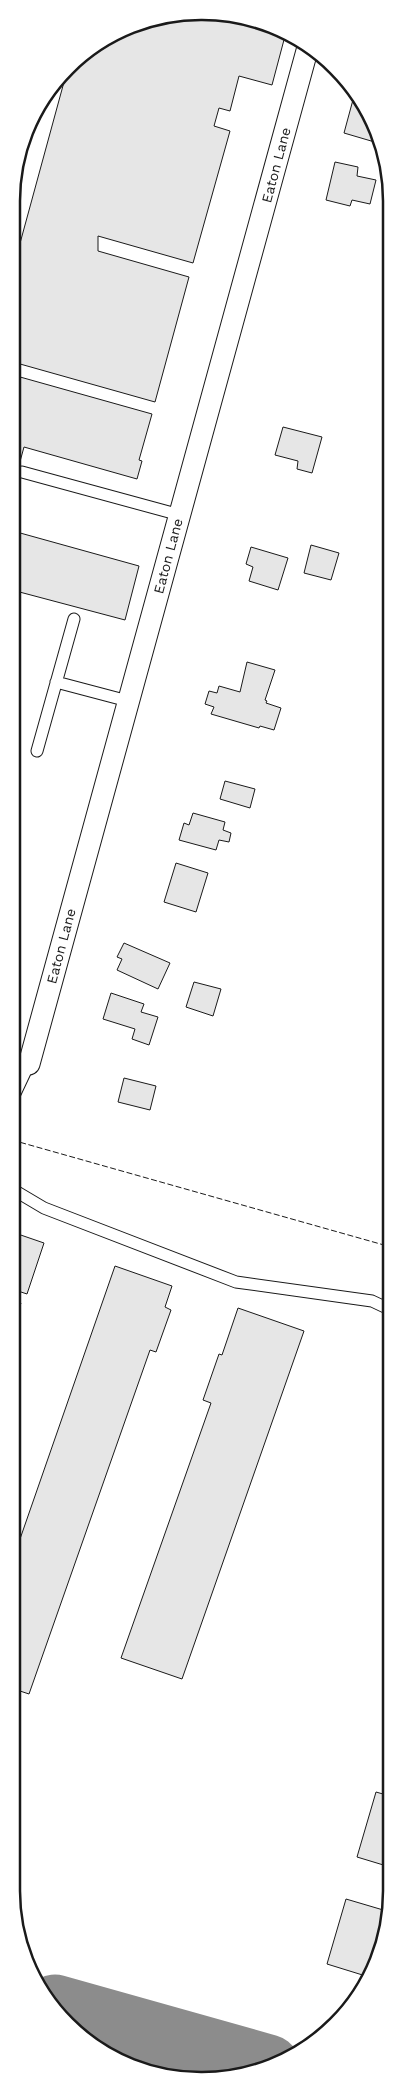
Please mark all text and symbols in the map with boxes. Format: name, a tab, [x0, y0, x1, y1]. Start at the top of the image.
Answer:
street label: Eaton Lane	[258, 126, 294, 204]
street label: Eaton Lane	[150, 517, 186, 595]
street label: Eaton Lane	[43, 907, 79, 985]

